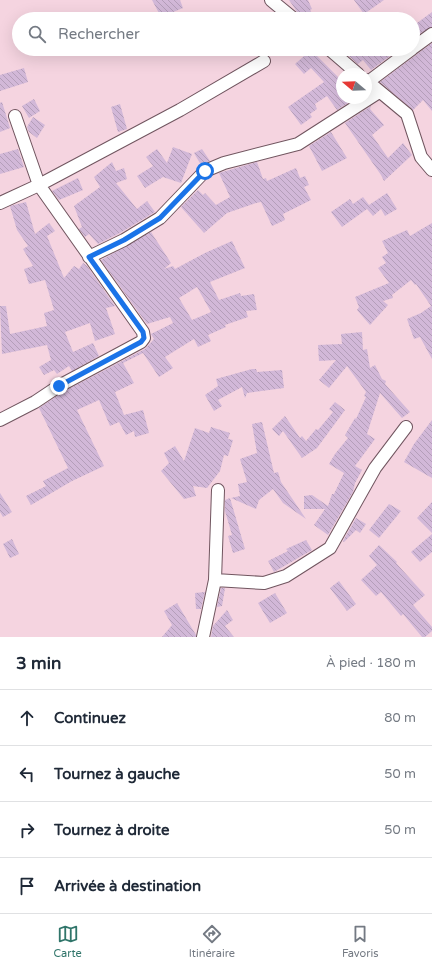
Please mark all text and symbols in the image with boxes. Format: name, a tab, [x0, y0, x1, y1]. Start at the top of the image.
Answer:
search box	[12, 12, 420, 56]
icon: search	[26, 23, 48, 45]
text: Rechercher	[58, 25, 140, 43]
north arrow	[336, 68, 372, 104]
route start	[196, 162, 214, 180]
route end	[50, 377, 68, 395]
text: 3 min	[16, 653, 61, 674]
text: À pied · 180 m	[326, 655, 416, 671]
icon: ahead	[16, 707, 38, 729]
text: Continuez	[54, 709, 126, 727]
text: 80 m	[384, 710, 416, 726]
icon: left	[16, 763, 38, 785]
text: Tournez à gauche	[54, 765, 180, 783]
text: 50 m	[384, 766, 416, 782]
icon: right	[16, 819, 38, 841]
text: Tournez à droite	[54, 821, 169, 839]
text: 50 m	[384, 822, 416, 838]
icon: arrive	[16, 875, 38, 897]
text: Arrivée à destination	[54, 877, 201, 895]
tab: Carte	[53, 923, 82, 960]
tab: Itinéraire	[189, 923, 235, 960]
tab: Favoris	[342, 923, 379, 960]

